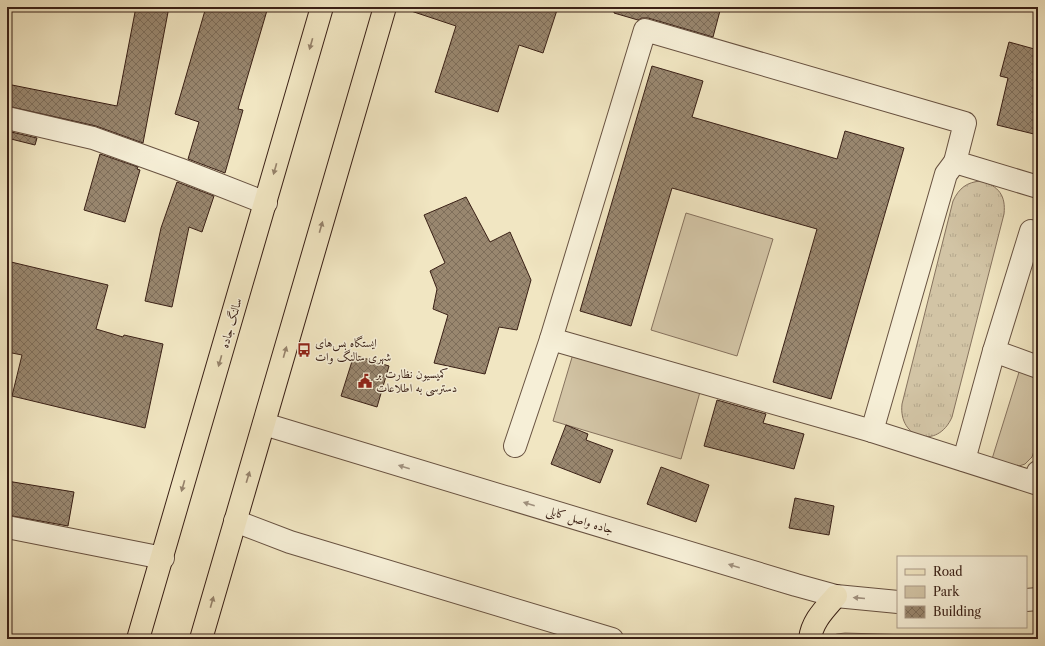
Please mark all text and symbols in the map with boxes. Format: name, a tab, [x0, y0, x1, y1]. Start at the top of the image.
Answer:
one-way arrow	[308, 39, 314, 51]
one-way arrow	[272, 164, 278, 176]
one-way arrow	[318, 221, 324, 233]
street label: سالنگ جاده	[216, 296, 245, 350]
place label: ایستگاه بس‌های شهری سالنگ وات	[315, 335, 391, 365]
bus stop icon: ایستگاه بس‌های شهری سالنگ وات	[296, 342, 312, 358]
one-way arrow	[282, 346, 288, 358]
one-way arrow	[217, 356, 223, 368]
place label: کمیسیون نظارت بر دسترسی به اطلاعات	[374, 366, 457, 397]
public building icon: کمیسیون نظارت بر دسترسی به اطلاعات	[357, 373, 373, 389]
one-way arrow	[398, 464, 410, 470]
one-way arrow	[245, 470, 251, 482]
one-way arrow	[180, 481, 186, 493]
one-way arrow	[522, 501, 534, 507]
street label: جاده واصل کابلی	[544, 502, 615, 539]
legend	[897, 556, 1027, 628]
one-way arrow	[727, 563, 739, 569]
text: Road	[933, 564, 963, 579]
text: Park	[933, 584, 960, 599]
one-way arrow	[209, 595, 215, 607]
one-way arrow	[853, 595, 865, 602]
text: Building	[933, 604, 981, 619]

